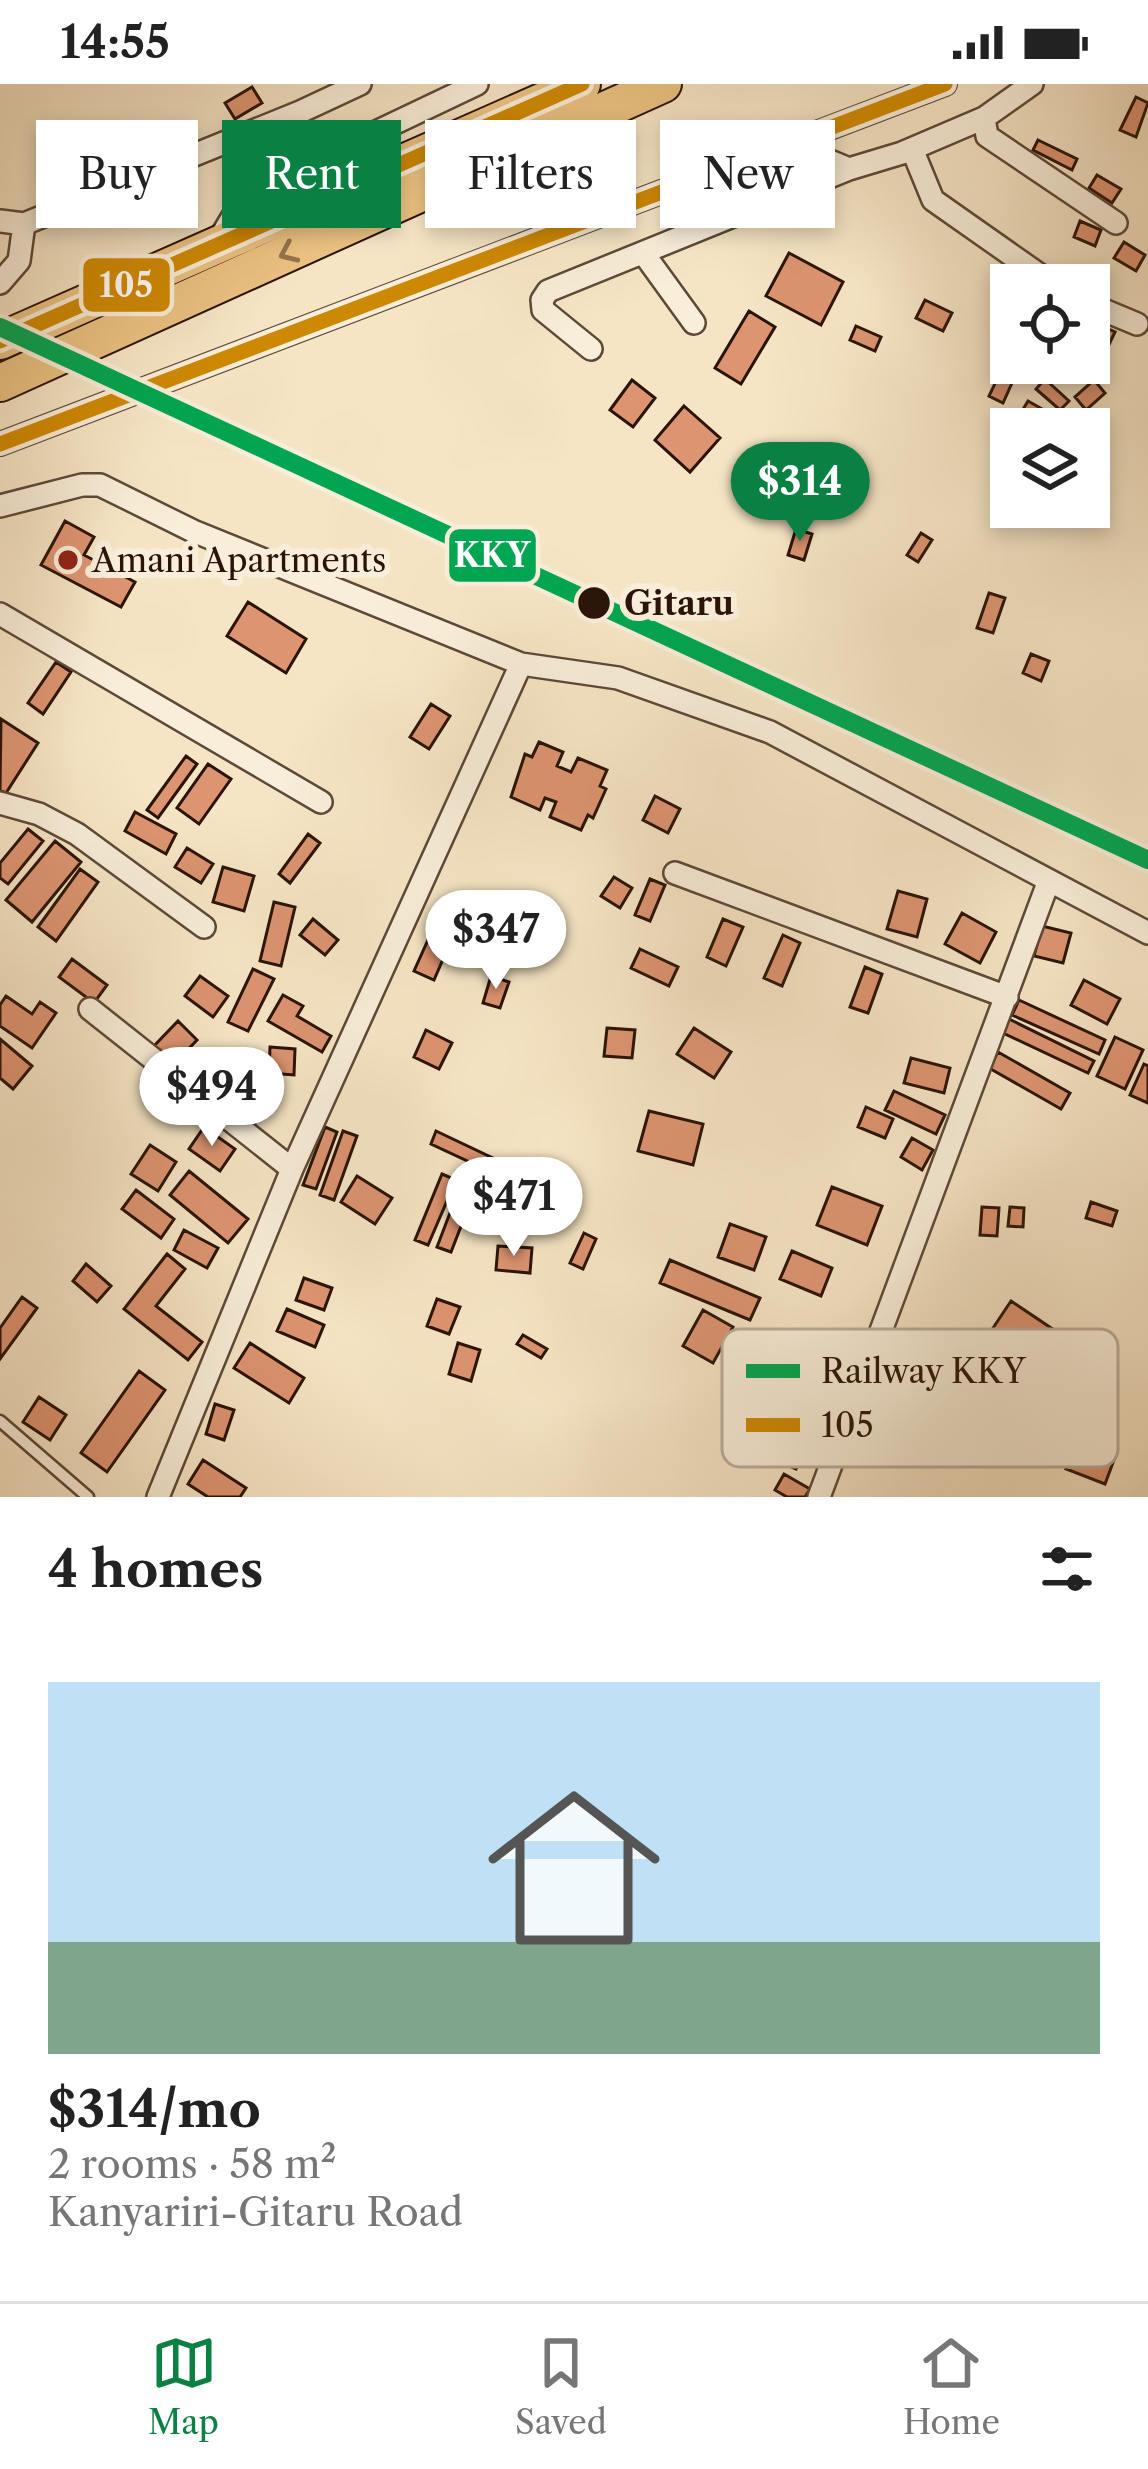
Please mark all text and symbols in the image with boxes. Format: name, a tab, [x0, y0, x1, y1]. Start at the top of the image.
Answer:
text: 14:55	[60, 14, 170, 70]
chip: Buy	[36, 120, 198, 228]
chip: Rent	[222, 120, 401, 228]
chip: Filters	[425, 120, 636, 228]
chip: New	[660, 120, 835, 228]
one-way arrow	[279, 238, 300, 262]
line badge: 105	[81, 256, 172, 314]
map controls	[990, 264, 1110, 528]
button: locate	[990, 264, 1110, 384]
text: 105	[99, 265, 153, 306]
button: layers	[990, 408, 1110, 528]
pin: $314	[729, 442, 871, 544]
text: $314	[758, 457, 842, 505]
line badge: KKY	[447, 527, 538, 584]
text: KKY	[453, 535, 531, 576]
place label: Amani Apartments	[91, 540, 386, 581]
marker: Amani Apartments	[55, 547, 81, 573]
place label: Gitaru	[624, 583, 734, 624]
marker: Gitaru	[575, 584, 613, 622]
pin: $347	[425, 890, 567, 992]
text: $347	[452, 905, 540, 953]
pin: $494	[141, 1047, 283, 1149]
text: $494	[166, 1062, 258, 1110]
pin: $471	[443, 1157, 585, 1259]
text: $471	[473, 1172, 555, 1220]
legend	[722, 1329, 1118, 1467]
text: Railway KKY	[821, 1351, 1026, 1392]
text: 105	[821, 1405, 874, 1446]
icon: filters	[1034, 1536, 1100, 1602]
text: 4 homes	[48, 1538, 263, 1600]
icon: home	[466, 1760, 682, 1976]
text: $314/mo	[48, 2078, 261, 2140]
text: 2 rooms · 58 m²	[48, 2140, 337, 2188]
text: Kanyariri-Gitaru Road	[48, 2188, 463, 2236]
tab: Map	[148, 2330, 219, 2443]
tab: Saved	[515, 2330, 607, 2443]
tab: Home	[903, 2330, 1000, 2443]

